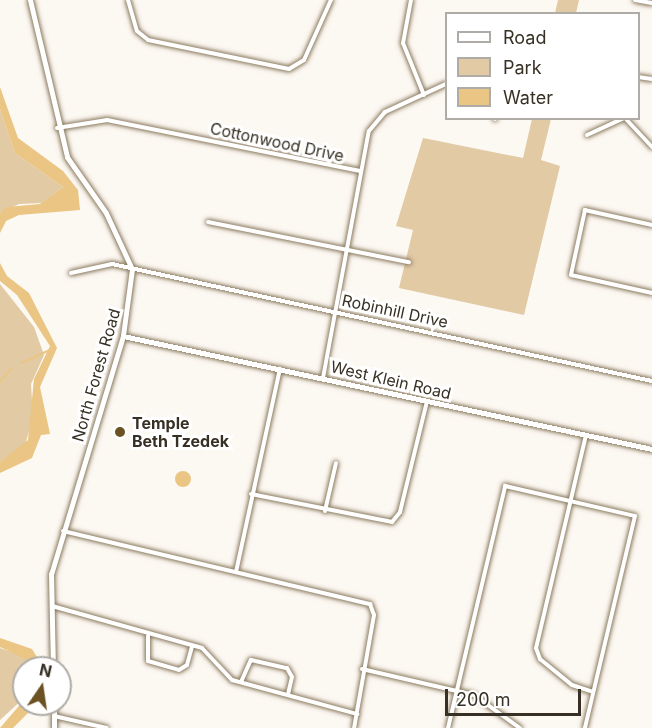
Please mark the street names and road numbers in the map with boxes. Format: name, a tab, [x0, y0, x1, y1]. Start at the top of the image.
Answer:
street label: Cottonwood Drive	[208, 118, 346, 166]
street label: Robinhill Drive	[340, 290, 450, 332]
street label: North Forest Road	[68, 306, 124, 444]
street label: West Klein Road	[329, 357, 453, 403]

